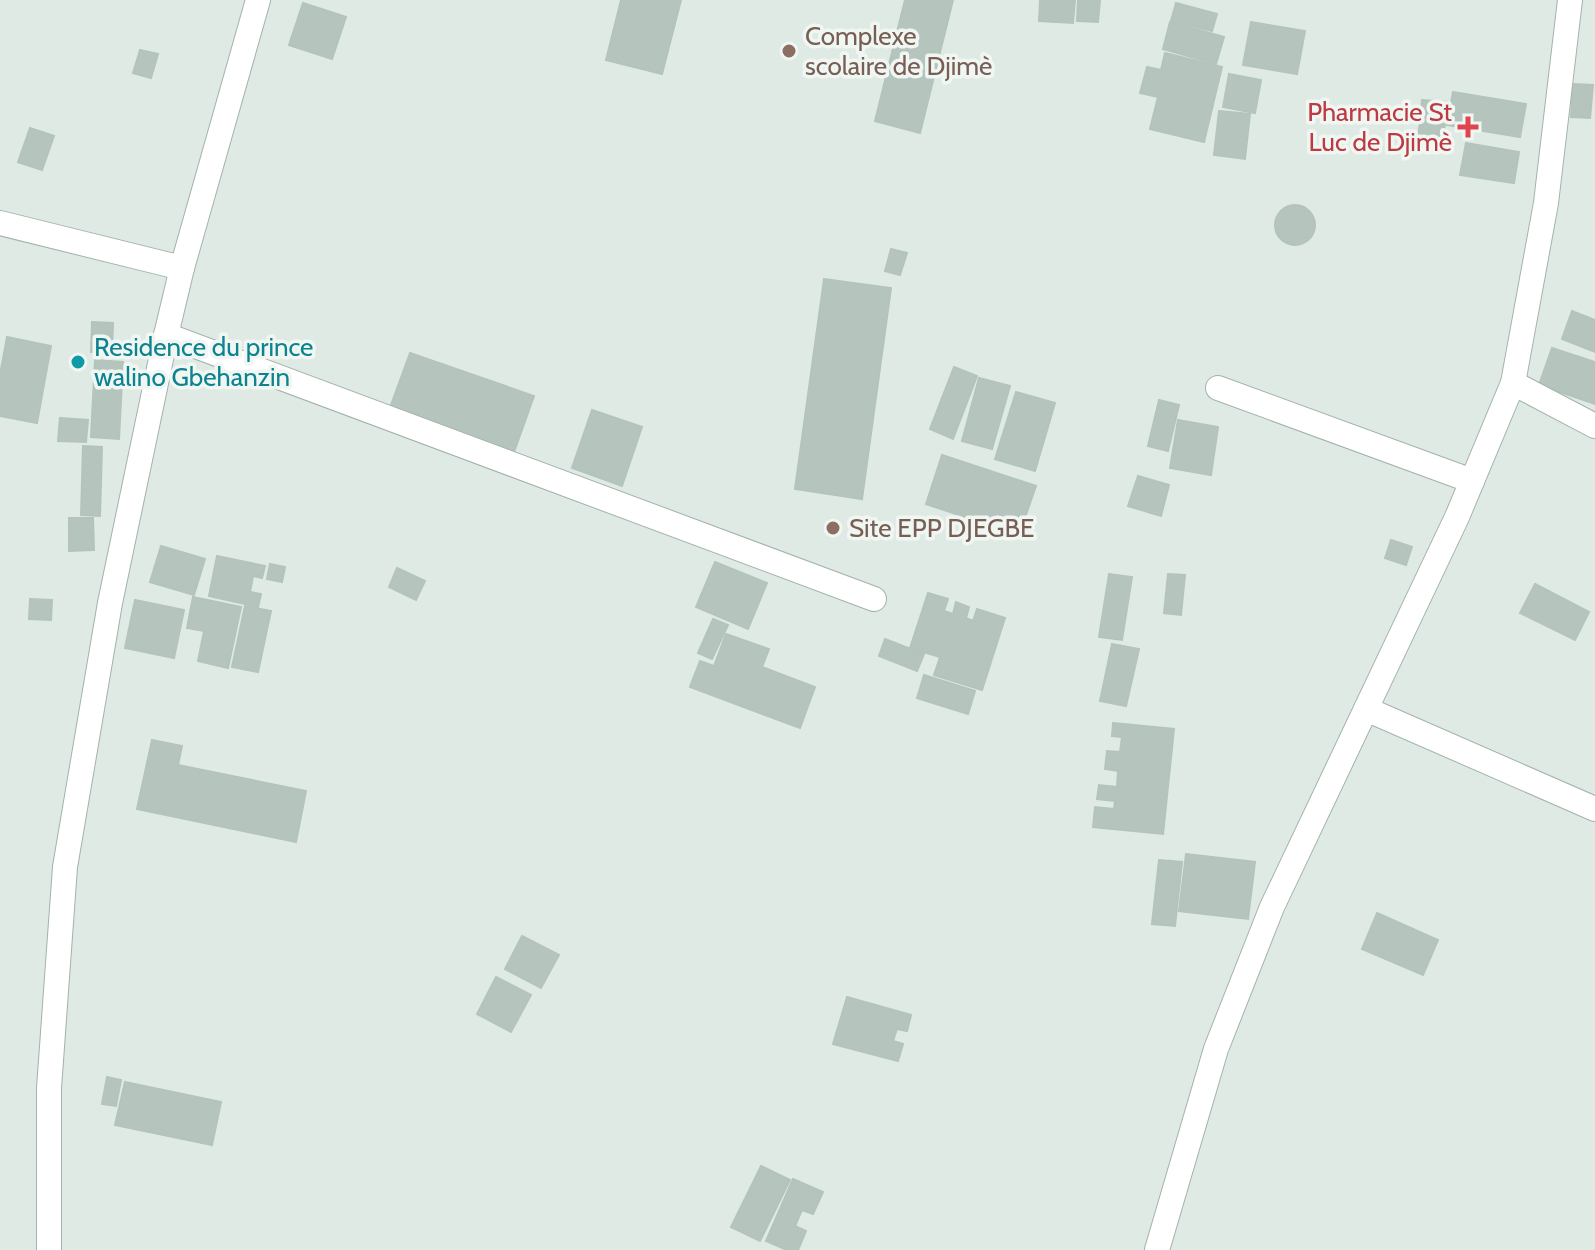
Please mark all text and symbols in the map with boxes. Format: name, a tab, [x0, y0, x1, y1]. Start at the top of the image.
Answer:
place label: Complexe scolaire de Djimè	[805, 20, 992, 82]
marker: Complexe scolaire de Djimè	[780, 42, 798, 60]
place label: Pharmacie St Luc de Djimè	[1307, 96, 1452, 158]
marker: Pharmacie St Luc de Djimè	[1459, 118, 1477, 136]
place label: Residence du prince walino Gbehanzin	[94, 331, 313, 393]
marker: Residence du prince walino Gbehanzin	[69, 353, 87, 371]
place label: Site EPP DJEGBE	[849, 512, 1034, 544]
marker: Site EPP DJEGBE	[824, 519, 842, 537]

